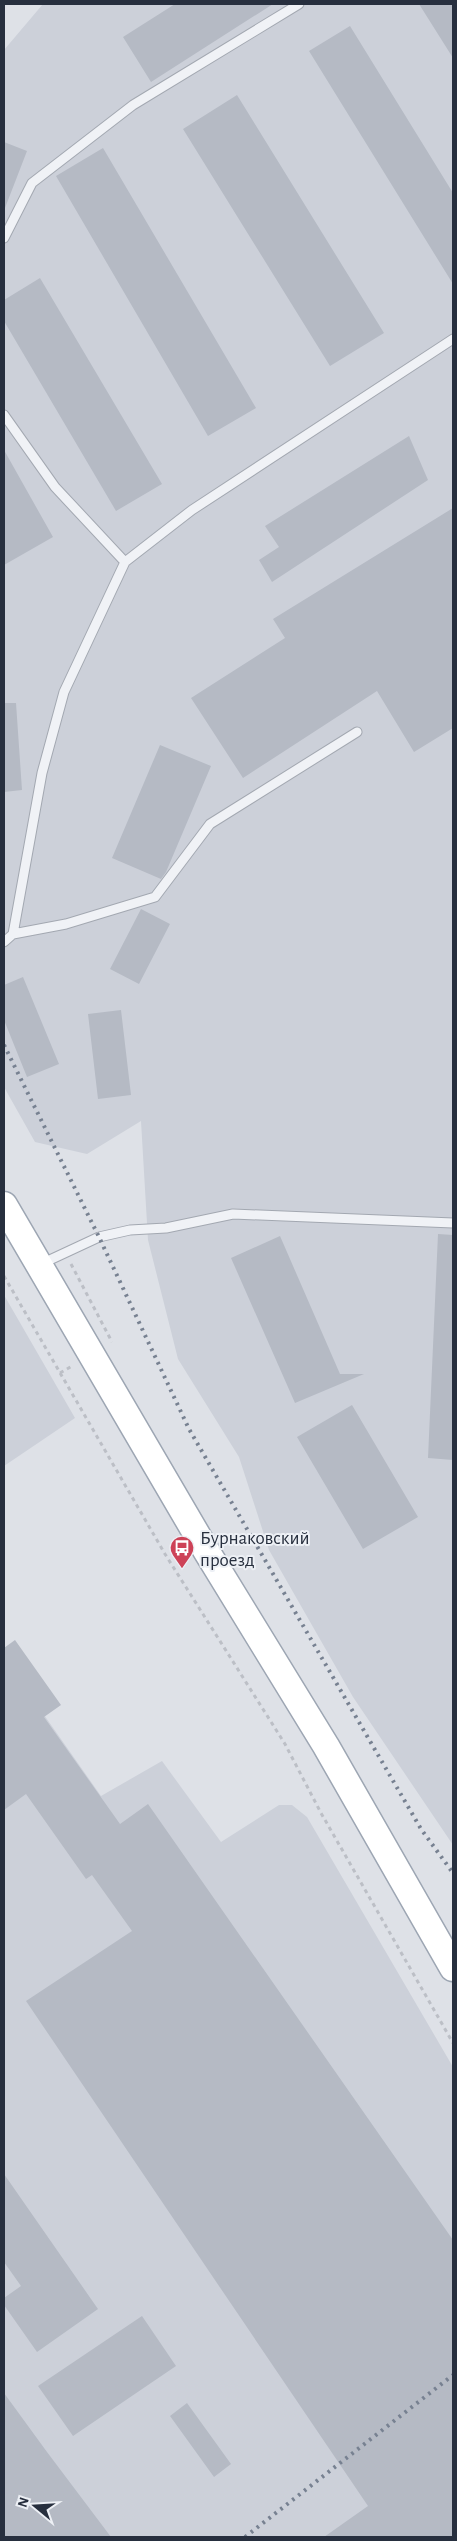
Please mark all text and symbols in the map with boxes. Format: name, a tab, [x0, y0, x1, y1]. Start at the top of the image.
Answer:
place label: Бурнаковский проезд	[200, 1529, 310, 1570]
bus stop icon: Бурнаковский проезд	[169, 1535, 195, 1569]
north arrow	[10, 2481, 60, 2531]
text: N	[15, 2495, 32, 2509]

